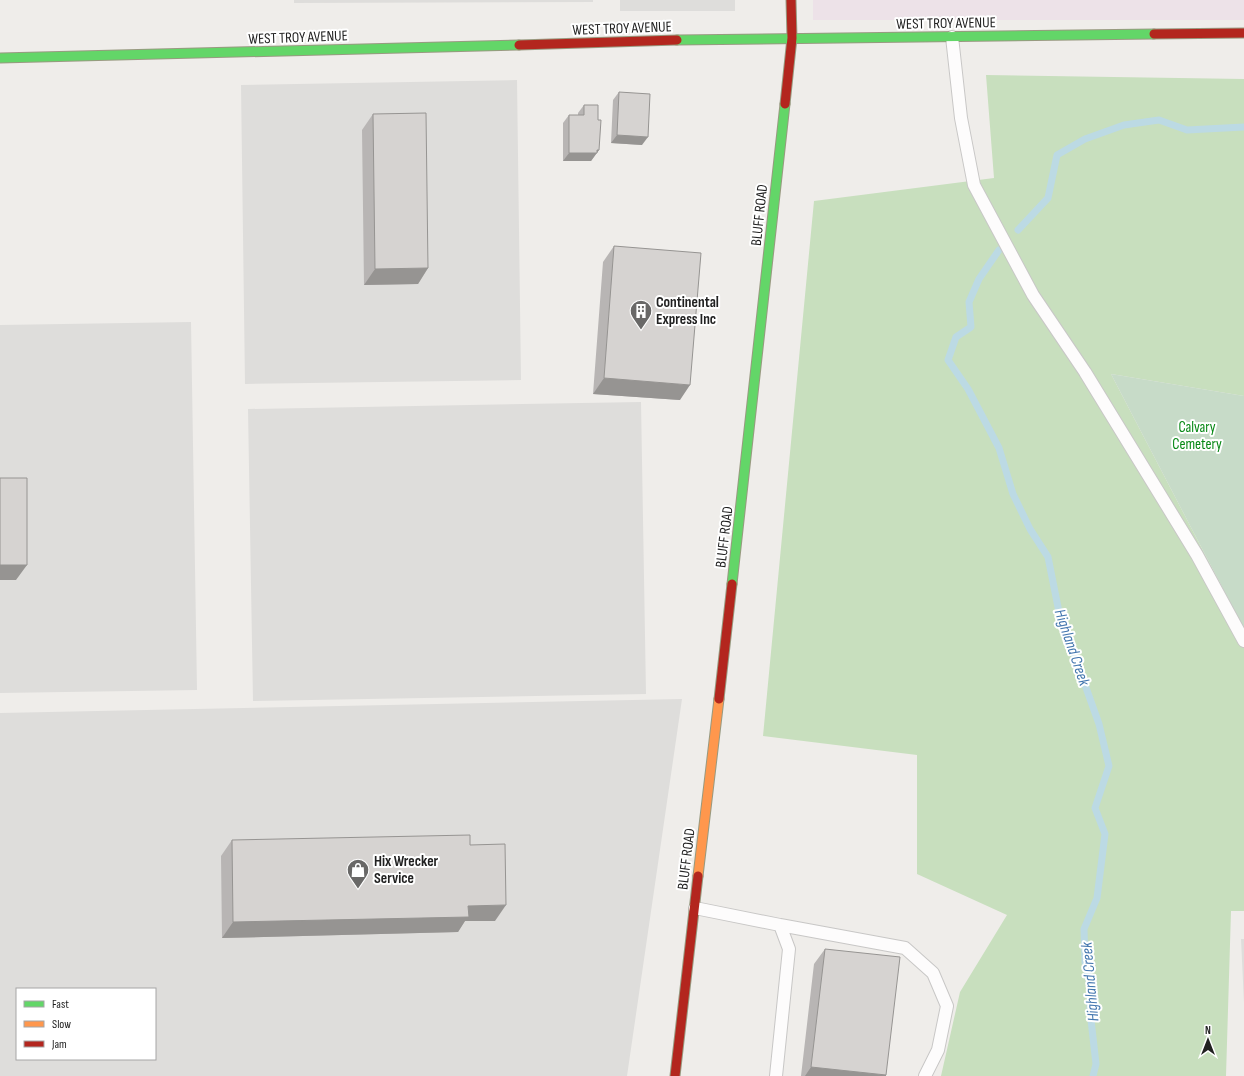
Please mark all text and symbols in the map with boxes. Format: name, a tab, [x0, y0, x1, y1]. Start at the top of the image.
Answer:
street label: WEST TROY AVENUE	[896, 13, 996, 34]
street label: WEST TROY AVENUE	[572, 17, 672, 40]
street label: WEST TROY AVENUE	[248, 26, 348, 49]
street label: BLUFF ROAD	[747, 183, 772, 247]
place label: Continental Express Inc	[656, 293, 719, 329]
building icon: Continental Express Inc	[628, 298, 654, 331]
park label: Calvary Cemetery	[1172, 418, 1222, 454]
street label: BLUFF ROAD	[711, 505, 738, 569]
water label: Highland Creek	[1050, 607, 1094, 689]
street label: BLUFF ROAD	[673, 827, 700, 891]
place label: Hix Wrecker Service	[374, 852, 439, 888]
shop icon: Hix Wrecker Service	[345, 857, 371, 890]
water label: Highland Creek	[1077, 940, 1103, 1022]
legend	[16, 988, 156, 1060]
text: Fast	[52, 997, 69, 1012]
text: Slow	[52, 1017, 71, 1032]
north arrow	[1188, 1020, 1228, 1060]
text: N	[1205, 1024, 1211, 1037]
text: Jam	[51, 1037, 67, 1052]

